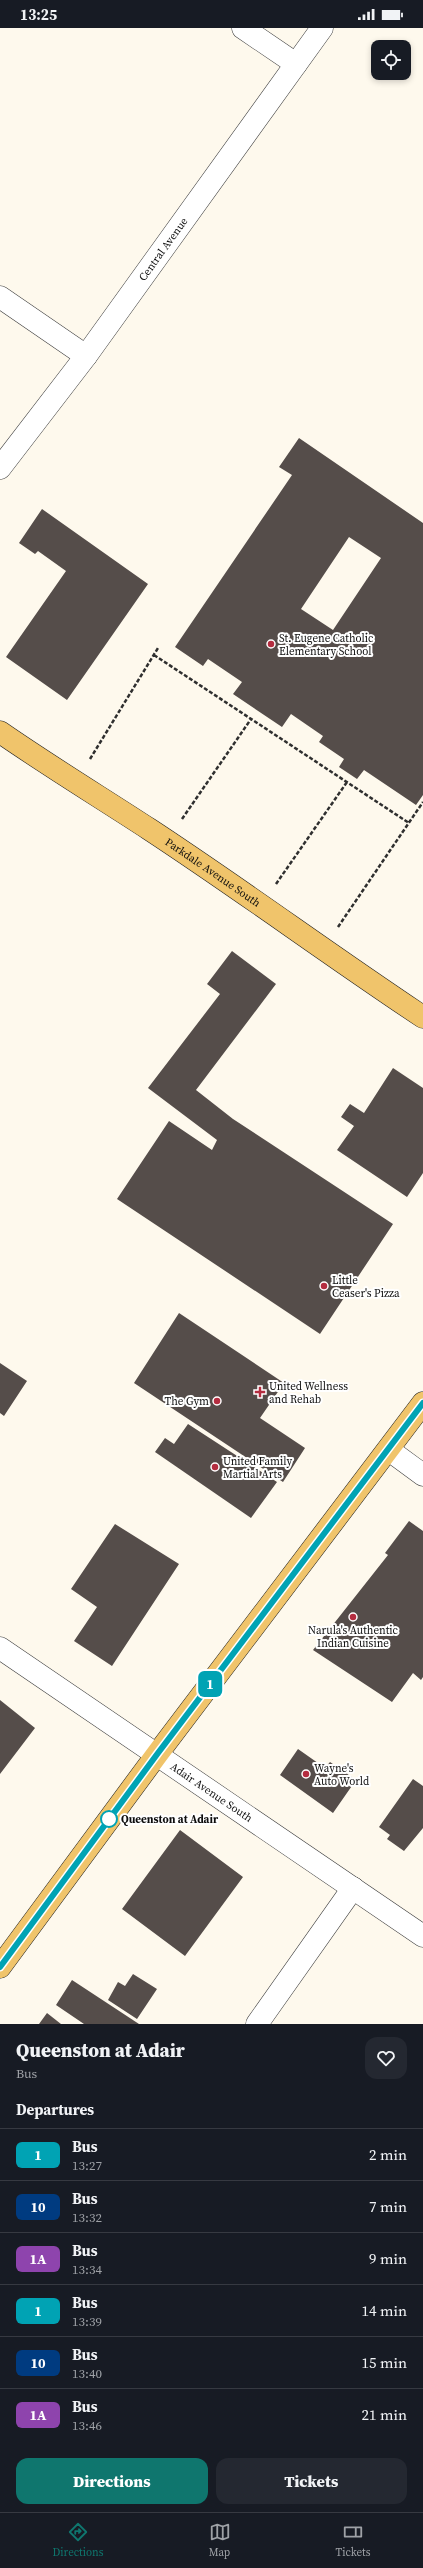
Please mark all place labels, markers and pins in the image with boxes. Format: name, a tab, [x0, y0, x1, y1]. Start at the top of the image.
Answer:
place label: St. Eugene Catholic Elementary School	[279, 631, 374, 659]
marker: St. Eugene Catholic Elementary School	[266, 639, 276, 649]
place label: Little Ceaser's Pizza	[332, 1273, 400, 1301]
marker: Little Ceaser's Pizza	[319, 1281, 329, 1291]
place label: United Wellness and Rehab	[269, 1379, 348, 1407]
marker: United Wellness and Rehab	[254, 1386, 266, 1398]
place label: The Gym	[165, 1394, 209, 1409]
marker: The Gym	[212, 1396, 222, 1406]
place label: United Family Martial Arts	[223, 1454, 292, 1482]
marker: United Family Martial Arts	[210, 1462, 220, 1472]
marker: Narula's Authentic Indian Cuisine	[348, 1612, 358, 1622]
place label: Narula's Authentic Indian Cuisine	[308, 1623, 399, 1651]
place label: Wayne's Auto World	[314, 1761, 370, 1789]
marker: Wayne's Auto World	[301, 1769, 311, 1779]
marker: Queenston at Adair	[100, 1810, 118, 1828]
place label: Queenston at Adair	[121, 1812, 219, 1827]

